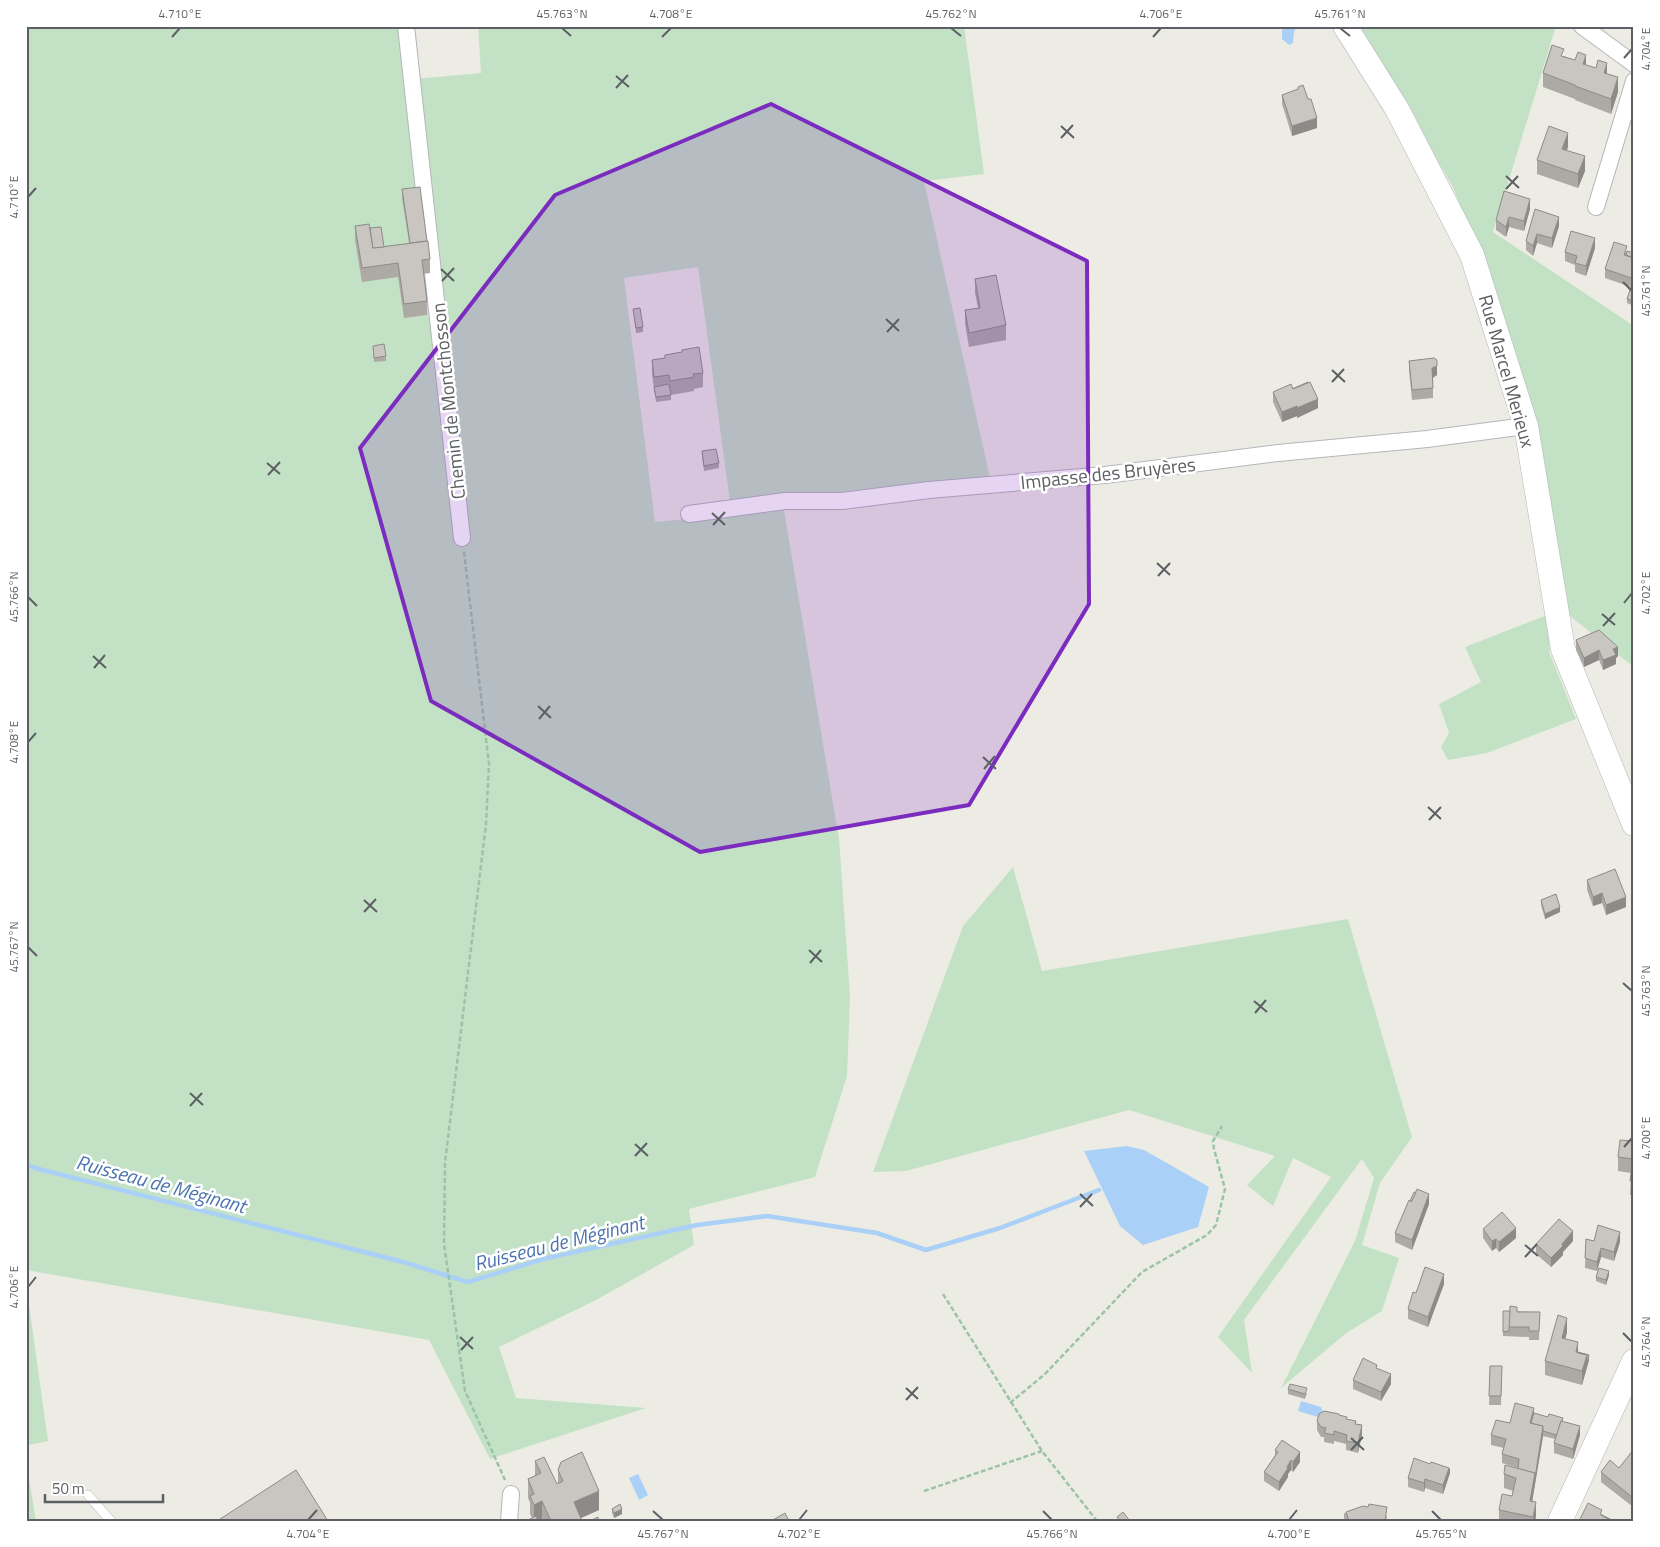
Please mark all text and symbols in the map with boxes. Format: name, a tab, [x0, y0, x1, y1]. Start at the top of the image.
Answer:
text: 4.710°E	[159, 4, 202, 23]
text: 45.763°N	[536, 4, 588, 23]
text: 4.708°E	[650, 4, 693, 23]
text: 45.762°N	[925, 4, 977, 23]
text: 4.706°E	[1140, 4, 1183, 23]
text: 45.761°N	[1314, 4, 1366, 23]
text: 4.704°E	[1636, 27, 1655, 70]
text: 4.710°E	[4, 175, 23, 218]
text: 45.761°N	[1636, 265, 1655, 317]
street label: Rue Marcel Merieux	[1472, 291, 1543, 451]
street label: Chemin de Montchosson	[423, 301, 472, 501]
street label: Impasse des Bruyères	[1019, 449, 1197, 496]
text: 45.766°N	[4, 571, 23, 623]
text: 4.702°E	[1636, 571, 1655, 614]
text: 4.708°E	[4, 720, 23, 763]
text: 45.767°N	[4, 921, 23, 973]
text: 45.763°N	[1636, 965, 1655, 1017]
text: 4.700°E	[1636, 1116, 1655, 1159]
water label: Ruisseau de Méginant	[73, 1146, 252, 1222]
water label: Ruisseau de Méginant	[471, 1206, 650, 1279]
text: 4.706°E	[4, 1265, 23, 1308]
text: 45.764°N	[1636, 1316, 1655, 1368]
scale bar	[45, 1472, 162, 1504]
text: 50 m	[52, 1477, 85, 1500]
text: 4.704°E	[287, 1524, 330, 1543]
text: 45.767°N	[637, 1524, 689, 1543]
text: 4.702°E	[778, 1524, 821, 1543]
text: 45.766°N	[1026, 1524, 1078, 1543]
text: 4.700°E	[1268, 1524, 1311, 1543]
text: 45.765°N	[1415, 1524, 1467, 1543]

